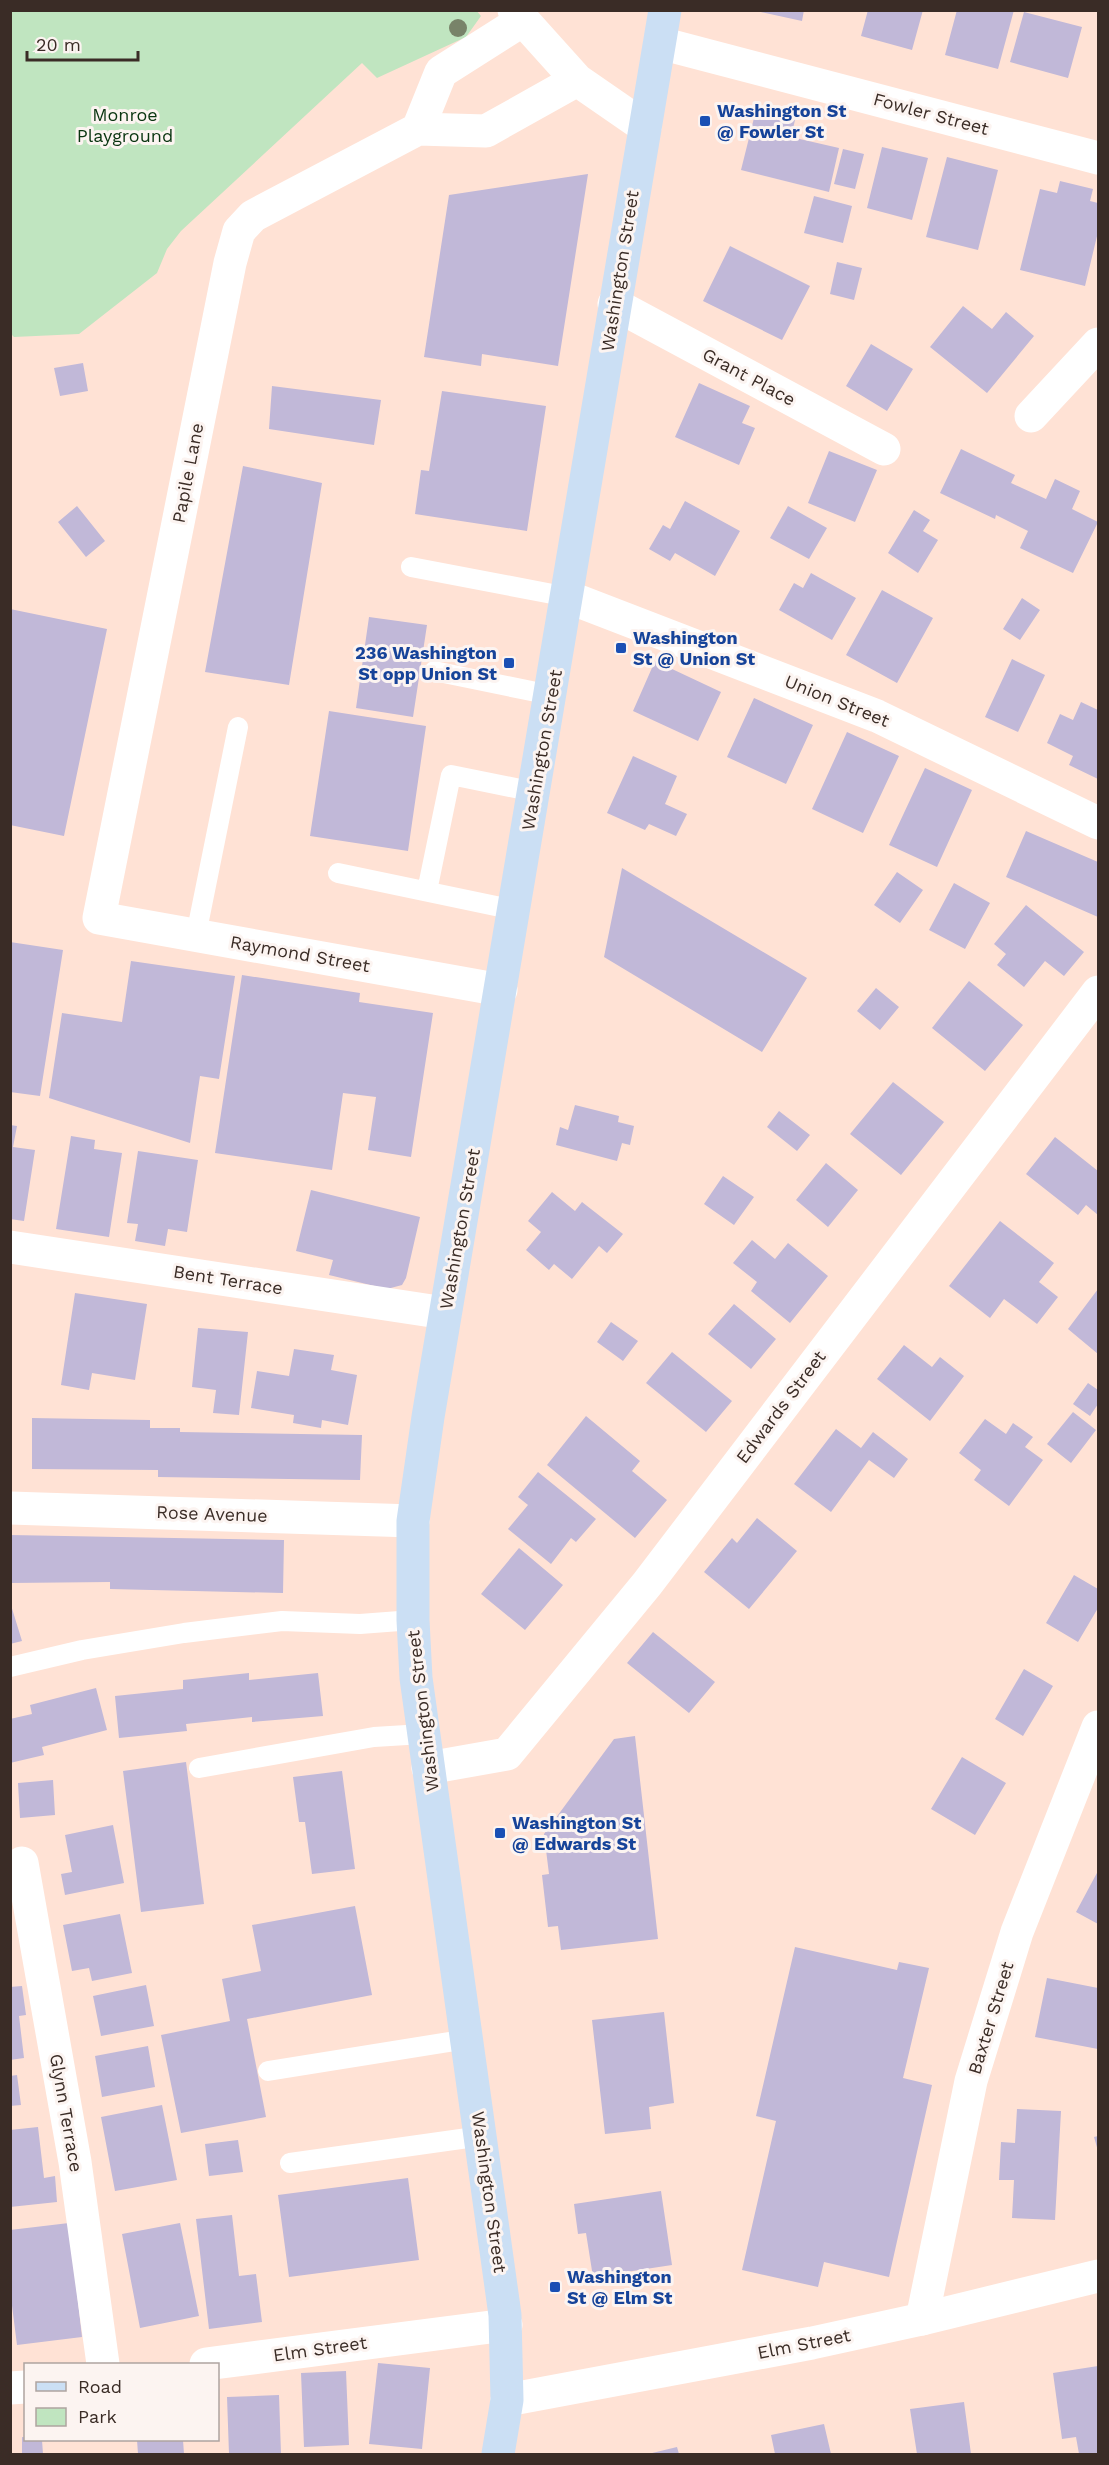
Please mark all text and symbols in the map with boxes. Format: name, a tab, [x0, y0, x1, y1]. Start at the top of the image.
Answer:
scale bar	[27, 24, 138, 62]
text: 20 m	[36, 34, 81, 55]
street label: Fowler Street	[871, 88, 992, 139]
place label: Washington St @ Fowler St	[717, 100, 846, 142]
park label: Monroe Playground	[77, 104, 173, 146]
marker: Washington St @ Fowler St	[698, 114, 712, 128]
street label: Washington Street	[596, 188, 643, 353]
street label: Grant Place	[699, 343, 799, 410]
street label: Papile Lane	[167, 421, 208, 525]
place label: Washington St @ Union St	[633, 627, 755, 669]
marker: Washington St @ Union St	[614, 641, 628, 655]
place label: 236 Washington St opp Union St	[355, 642, 497, 684]
marker: 236 Washington St opp Union St	[502, 656, 516, 670]
street label: Washington Street	[517, 668, 566, 832]
street label: Union Street	[782, 670, 893, 731]
street label: Raymond Street	[229, 931, 372, 976]
street label: Washington Street	[435, 1147, 484, 1311]
street label: Bent Terrace	[172, 1260, 284, 1299]
street label: Edwards Street	[731, 1346, 830, 1467]
street label: Rose Avenue	[156, 1501, 268, 1526]
street label: Washington Street	[402, 1629, 443, 1793]
place label: Washington St @ Edwards St	[512, 1812, 641, 1854]
marker: Washington St @ Edwards St	[493, 1826, 507, 1840]
street label: Baxter Street	[963, 1959, 1018, 2077]
street label: Glynn Terrace	[46, 2052, 87, 2174]
street label: Washington Street	[468, 2110, 511, 2274]
place label: Washington St @ Elm St	[567, 2266, 672, 2308]
marker: Washington St @ Elm St	[548, 2280, 562, 2294]
street label: Elm Street	[756, 2324, 853, 2363]
street label: Elm Street	[272, 2331, 369, 2365]
legend	[24, 2363, 219, 2441]
text: Road	[78, 2376, 122, 2397]
text: Park	[78, 2406, 117, 2427]

